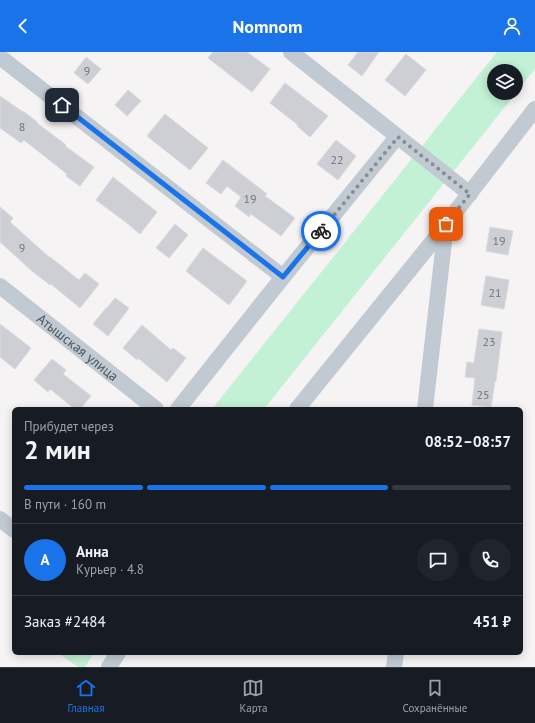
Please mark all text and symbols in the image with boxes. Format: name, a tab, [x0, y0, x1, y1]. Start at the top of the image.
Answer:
icon: back	[12, 15, 34, 37]
text: Nomnom	[233, 15, 302, 38]
icon: person	[501, 15, 523, 37]
house number: 9	[84, 63, 90, 78]
map controls	[487, 64, 523, 100]
button: layers	[487, 64, 523, 100]
pin	[45, 88, 79, 122]
icon: home	[51, 94, 73, 116]
house number: 8	[19, 119, 25, 134]
house number: 22	[330, 152, 344, 167]
house number: 19	[243, 191, 257, 206]
pin	[429, 207, 463, 241]
courier	[301, 211, 341, 251]
icon: bag	[435, 213, 457, 235]
icon: bike	[310, 220, 332, 242]
house number: 19	[492, 233, 506, 248]
house number: 9	[19, 240, 25, 255]
house number: 21	[488, 285, 502, 300]
street label: Атышская улица	[33, 310, 122, 385]
house number: 23	[482, 334, 496, 349]
house number: 25	[476, 387, 490, 402]
text: Прибудет через	[24, 418, 114, 435]
text: 08:52–08:57	[425, 432, 511, 451]
text: 2 мин	[24, 433, 91, 466]
text: В пути · 160 m	[24, 496, 106, 513]
button: chat	[417, 539, 459, 581]
button: phone	[469, 539, 511, 581]
text: Анна	[76, 542, 109, 561]
text: А	[40, 550, 50, 569]
text: Курьер · 4.8	[76, 561, 144, 578]
text: Заказ #2484	[24, 612, 106, 631]
text: 451 ₽	[473, 612, 511, 631]
tab: Главная	[68, 677, 104, 715]
tab: Карта	[240, 677, 267, 715]
tab: Сохранённые	[403, 677, 467, 715]

